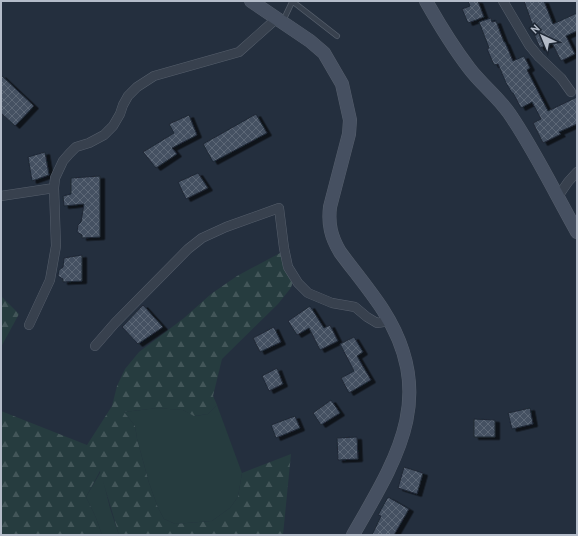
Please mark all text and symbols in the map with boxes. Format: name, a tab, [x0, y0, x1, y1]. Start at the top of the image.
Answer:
north arrow	[522, 16, 562, 56]
text: N	[528, 21, 543, 36]

